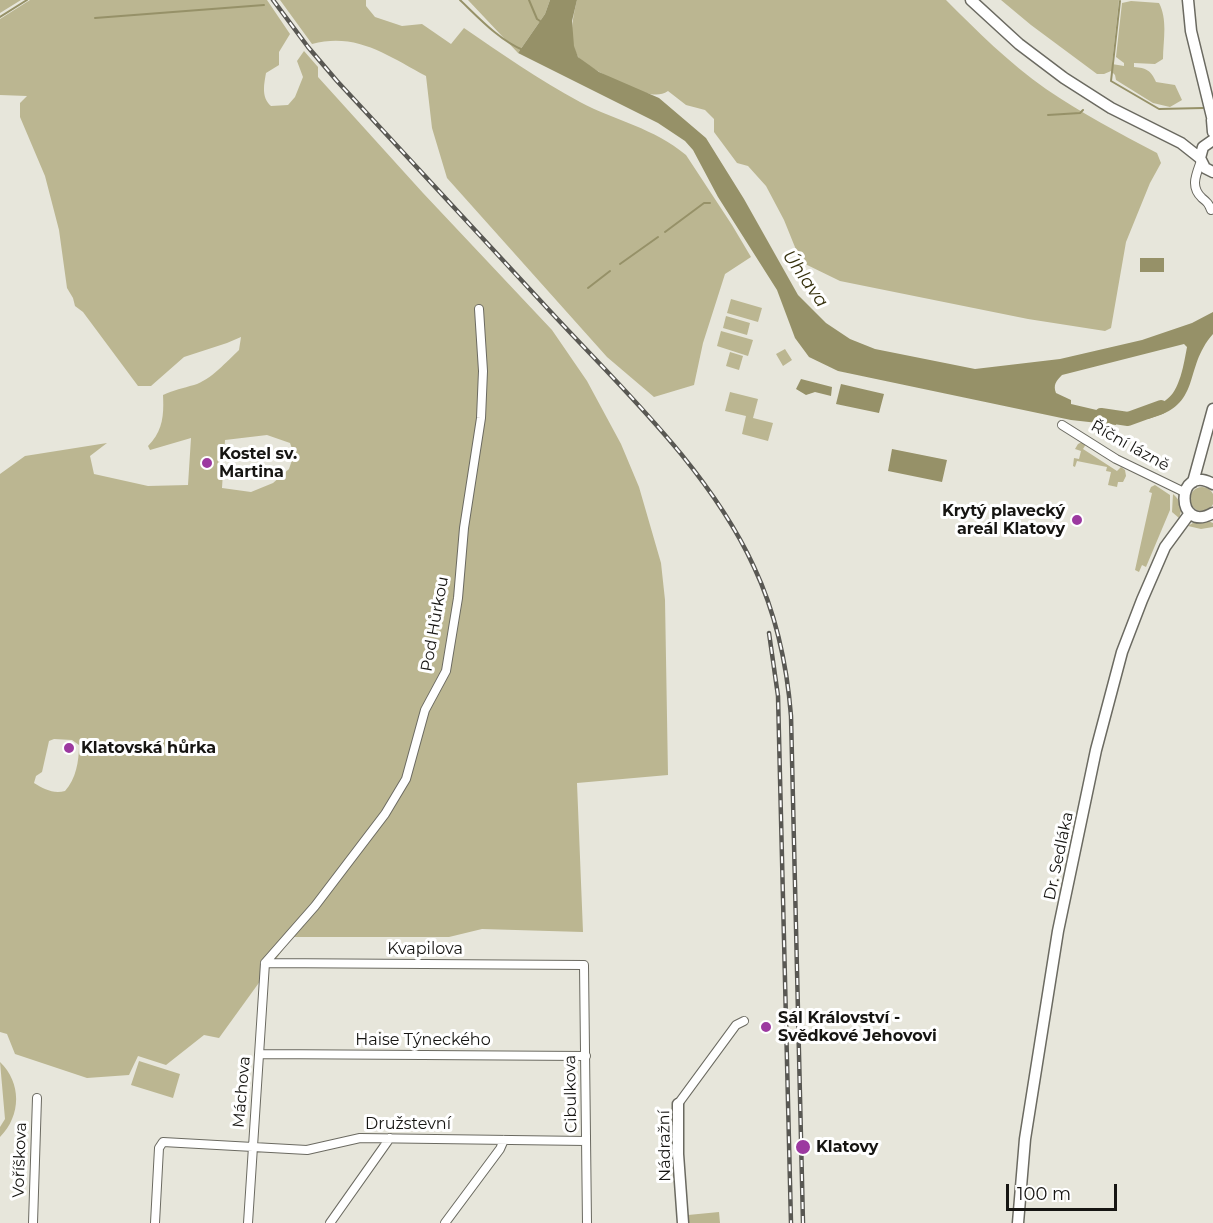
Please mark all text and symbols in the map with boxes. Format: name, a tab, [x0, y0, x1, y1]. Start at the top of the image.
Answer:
water label: Úhlava	[778, 246, 832, 312]
street label: Říční lázně	[1087, 417, 1173, 475]
place label: Kostel sv. Martina	[219, 444, 297, 482]
marker: Kostel sv. Martina	[200, 456, 214, 470]
place label: Krytý plavecký areál Klatovy	[942, 501, 1065, 539]
marker: Krytý plavecký areál Klatovy	[1070, 513, 1084, 527]
street label: Pod Hůrkou	[417, 575, 453, 673]
place label: Klatovská hůrka	[81, 738, 216, 758]
marker: Klatovská hůrka	[62, 741, 76, 755]
street label: Dr. Sedláka	[1040, 810, 1078, 902]
street label: Kvapilova	[387, 939, 463, 959]
place label: Sál Království - Svědkové Jehovovi	[778, 1008, 937, 1046]
marker: Sál Království - Svědkové Jehovovi	[759, 1020, 773, 1034]
street label: Haise Týneckého	[355, 1030, 491, 1050]
street label: Máchova	[229, 1055, 255, 1129]
street label: Cibulkova	[561, 1055, 581, 1133]
street label: Nádražní	[655, 1110, 675, 1182]
street label: Družstevní	[365, 1114, 451, 1134]
street label: Voříškova	[9, 1122, 31, 1198]
place label: Klatovy	[816, 1137, 878, 1157]
marker: Klatovy	[794, 1138, 812, 1156]
scale bar	[1009, 1172, 1120, 1210]
text: 100 m	[1017, 1183, 1071, 1205]

